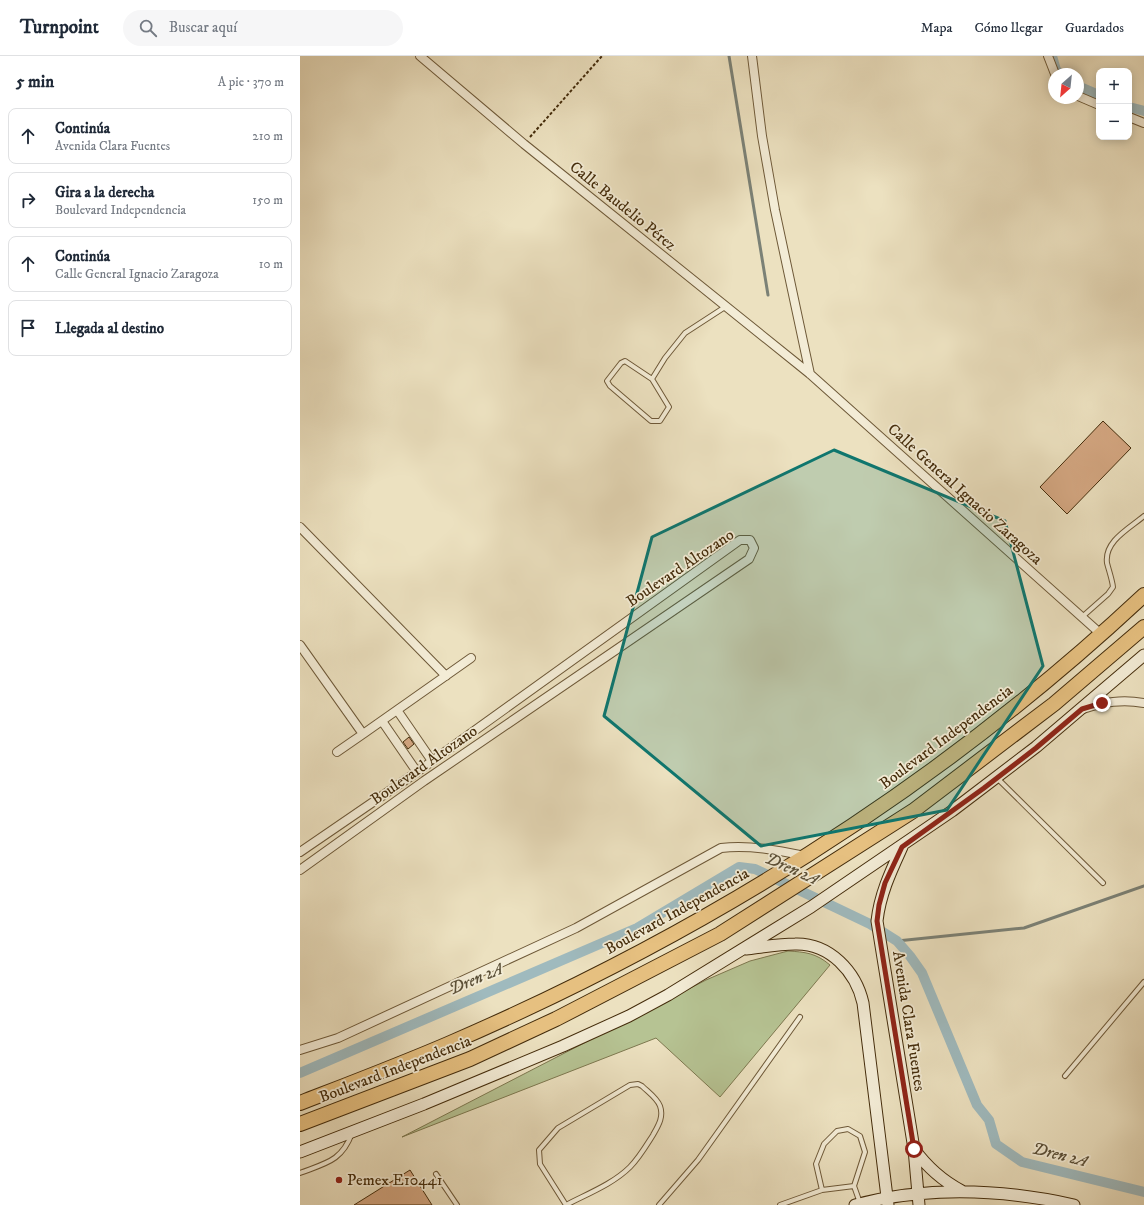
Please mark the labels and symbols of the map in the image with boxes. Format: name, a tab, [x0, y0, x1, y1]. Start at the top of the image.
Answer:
north arrow	[1048, 68, 1084, 104]
street label: Calle Baudelio Pérez	[566, 157, 680, 255]
street label: Calle General Ignacio Zaragoza	[883, 419, 1047, 569]
street label: Boulevard Altozano	[622, 524, 738, 611]
street label: Boulevard Independencia	[876, 680, 1017, 794]
route end	[1093, 694, 1111, 712]
street label: Boulevard Altozano	[367, 721, 481, 809]
water label: Dren 2A	[761, 847, 823, 891]
street label: Boulevard Independencia	[602, 863, 753, 959]
street label: Avenida Clara Fuentes	[888, 949, 930, 1093]
water label: Dren 2A	[445, 958, 507, 1000]
street label: Boulevard Independencia	[316, 1031, 474, 1107]
water label: Dren 2A	[1030, 1137, 1091, 1173]
route start	[905, 1140, 923, 1158]
place label: Pemex E10441	[347, 1170, 443, 1190]
marker: Pemex E10441	[334, 1175, 344, 1185]

